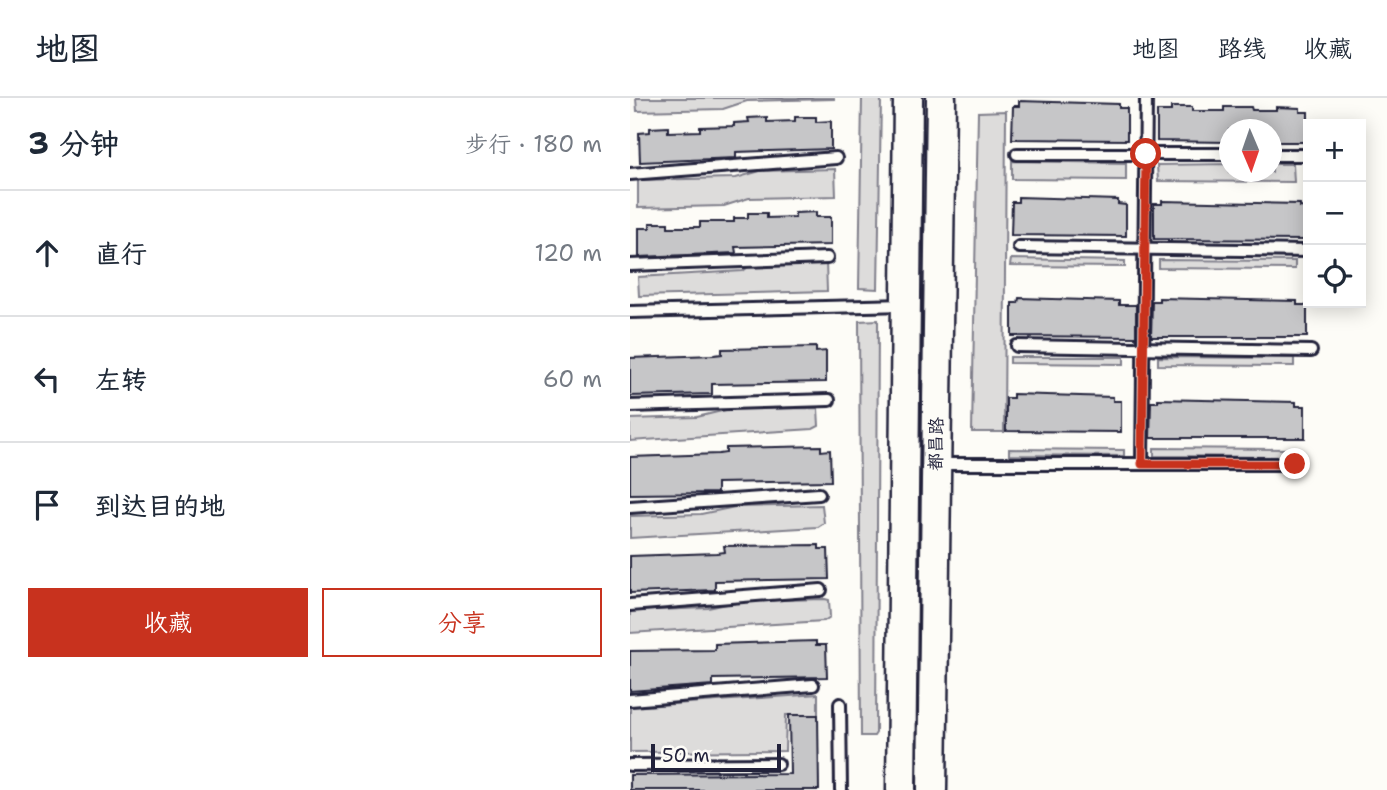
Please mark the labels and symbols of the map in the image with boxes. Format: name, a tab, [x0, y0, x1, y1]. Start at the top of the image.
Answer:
north arrow	[1219, 119, 1282, 182]
route start	[1130, 138, 1161, 169]
street label: 都昌路	[924, 417, 948, 472]
route end	[1279, 448, 1310, 479]
scale bar	[651, 741, 780, 773]

